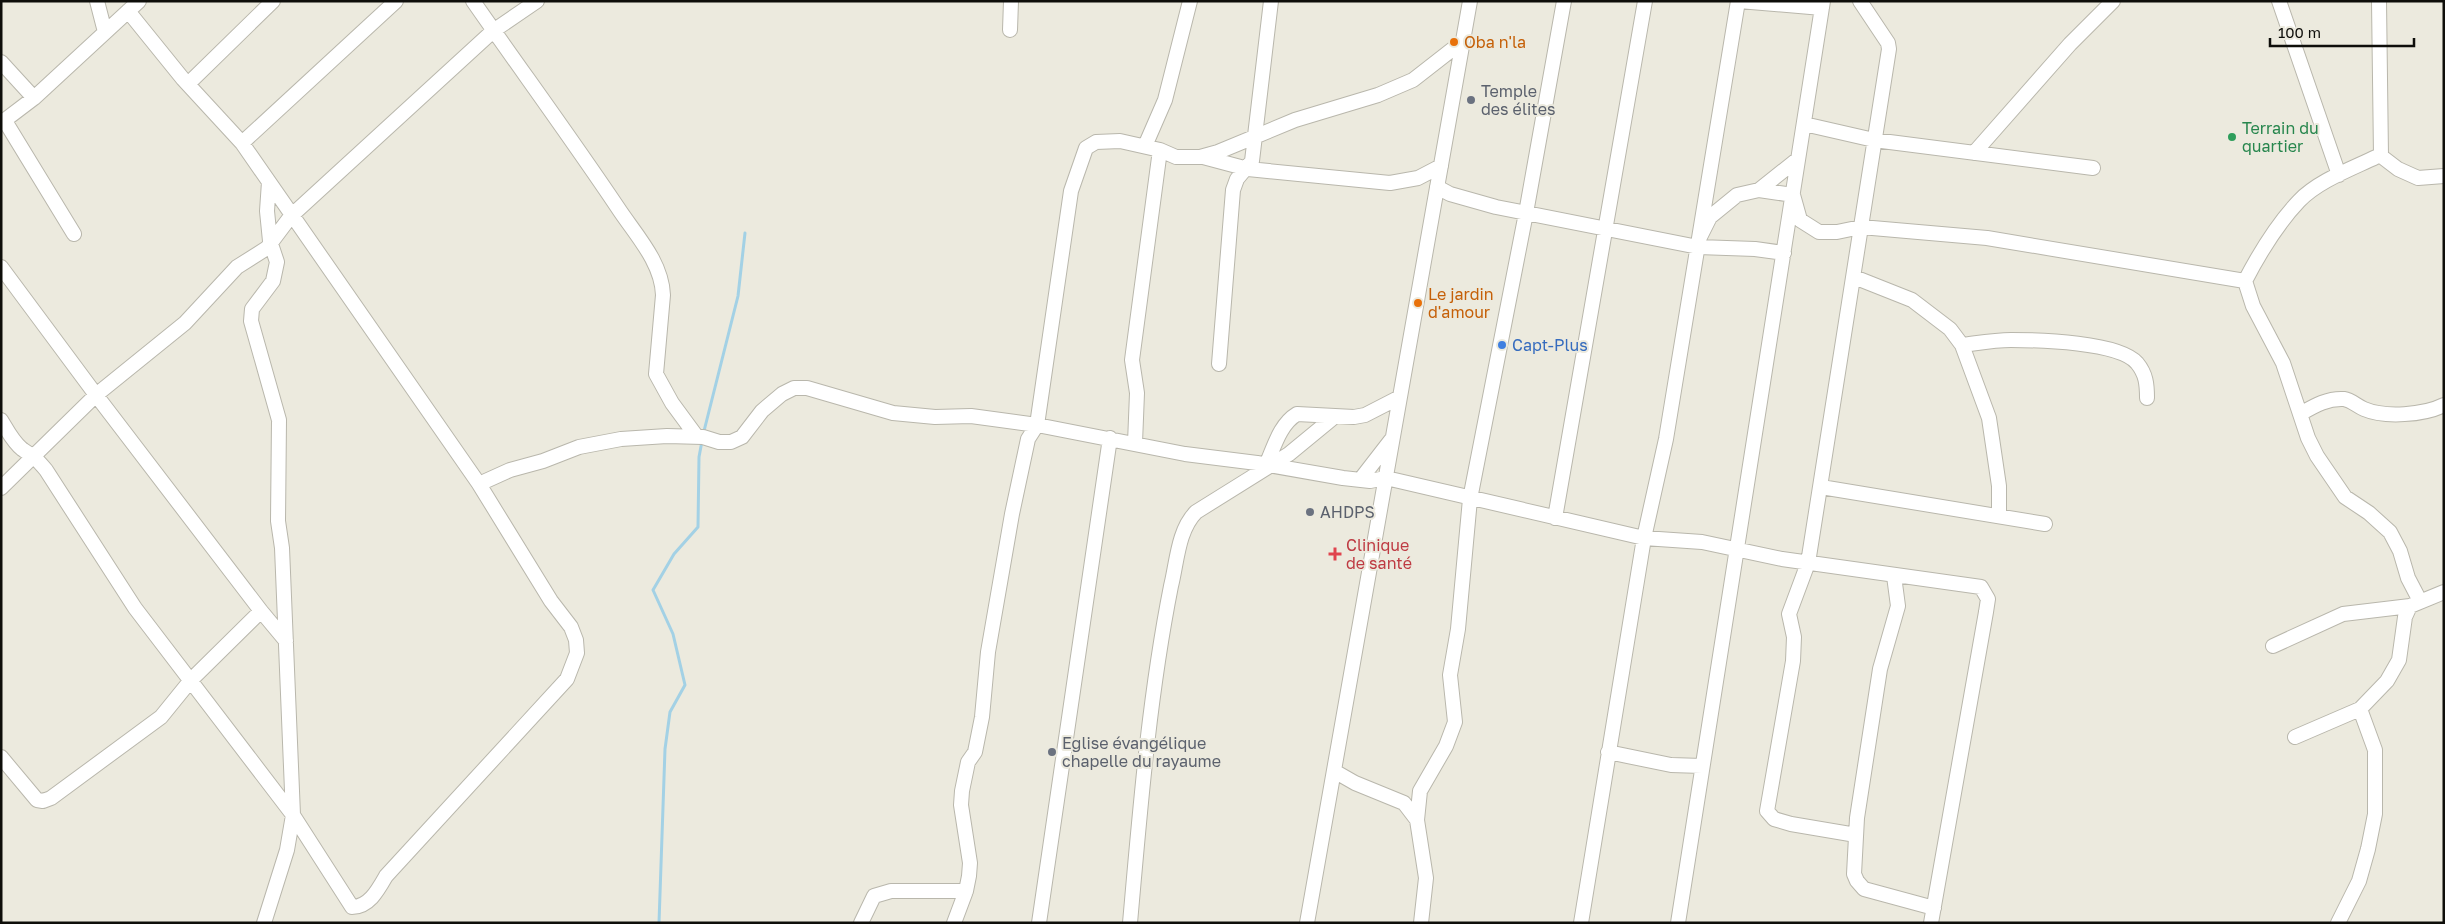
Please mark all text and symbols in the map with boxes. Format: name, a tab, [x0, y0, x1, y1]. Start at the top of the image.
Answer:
scale bar	[2270, 15, 2414, 47]
text: 100 m	[2278, 23, 2321, 41]
place label: Oba n'la	[1464, 32, 1526, 52]
marker: Oba n'la	[1448, 36, 1460, 48]
place label: Temple des élites	[1481, 81, 1555, 119]
marker: Temple des élites	[1465, 94, 1477, 106]
place label: Terrain du quartier	[2242, 118, 2319, 156]
marker: Terrain du quartier	[2226, 131, 2238, 143]
place label: Le jardin d'amour	[1428, 284, 1494, 322]
marker: Le jardin d'amour	[1412, 297, 1424, 309]
place label: Capt-Plus	[1512, 335, 1588, 355]
marker: Capt-Plus	[1496, 339, 1508, 351]
place label: AHDPS	[1320, 502, 1375, 522]
marker: AHDPS	[1304, 506, 1316, 518]
place label: Clinique de santé	[1346, 535, 1412, 573]
marker: Clinique de santé	[1328, 547, 1342, 561]
place label: Eglise évangélique chapelle du rayaume	[1062, 733, 1221, 771]
marker: Eglise évangélique chapelle du rayaume	[1046, 746, 1058, 758]

